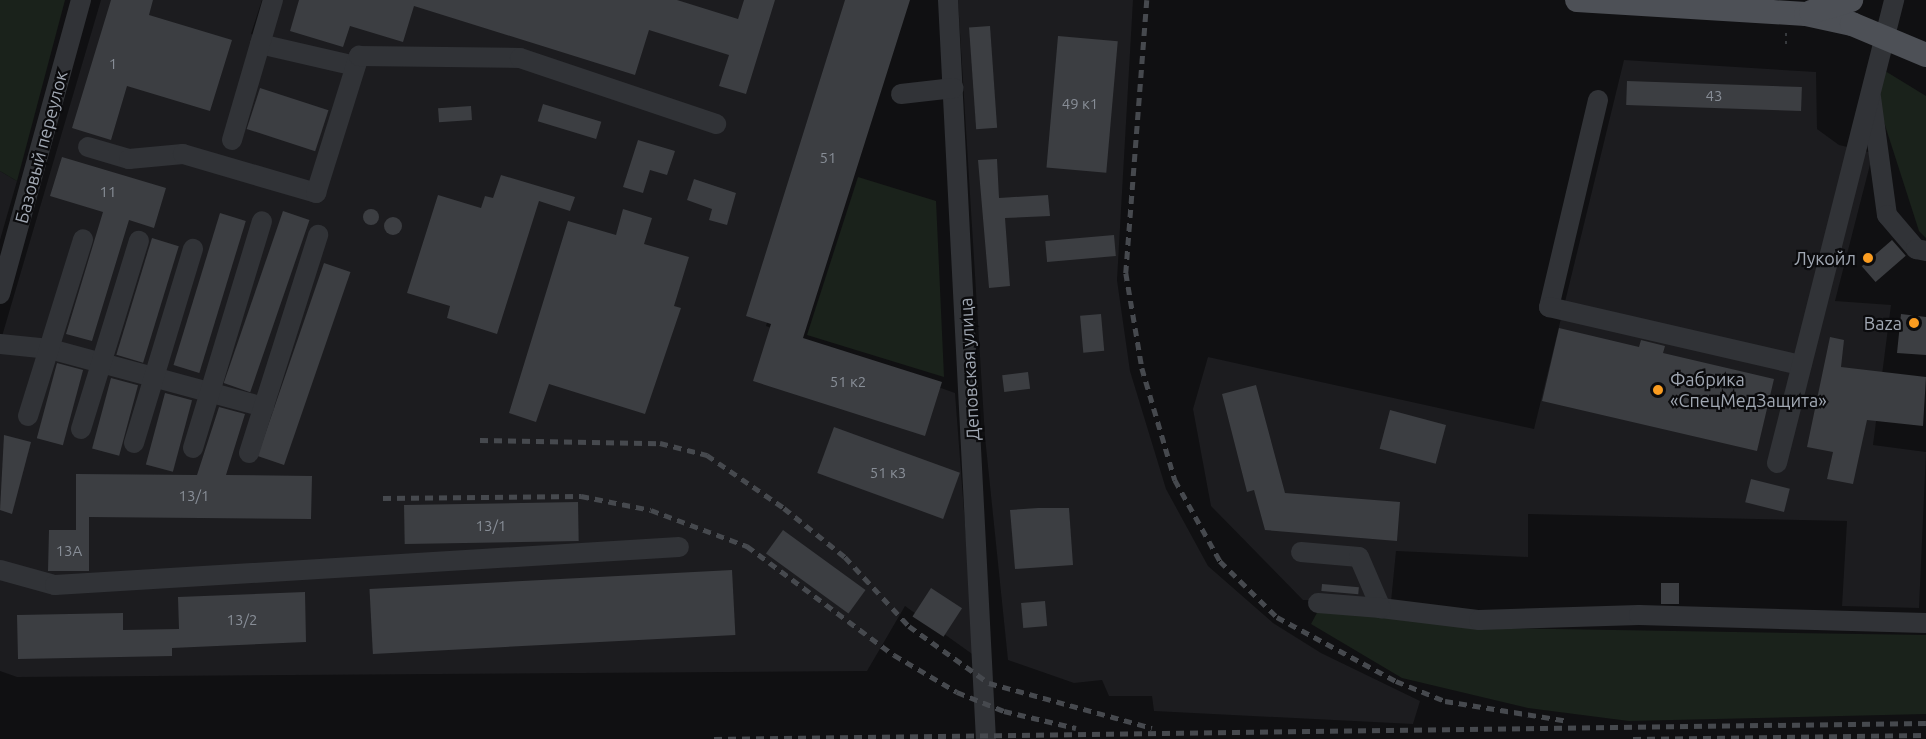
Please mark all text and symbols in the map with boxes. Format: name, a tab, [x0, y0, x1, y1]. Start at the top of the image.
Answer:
house number: 1	[109, 55, 117, 73]
street label: Базовый переулок	[10, 68, 72, 226]
house number: 43	[1706, 87, 1722, 105]
house number: 49 к1	[1062, 95, 1098, 113]
house number: 51	[820, 149, 836, 167]
house number: 11	[100, 183, 116, 201]
place label: Лукойл	[1794, 247, 1856, 269]
marker: Лукойл	[1861, 251, 1875, 265]
street label: Деповская улица	[954, 297, 984, 441]
place label: Baza	[1864, 312, 1902, 334]
marker: Baza	[1907, 316, 1921, 330]
place label: Фабрика «СпецМедЗащита»	[1670, 369, 1827, 412]
house number: 51 к2	[830, 373, 866, 391]
marker: Фабрика «СпецМедЗащита»	[1651, 383, 1665, 397]
house number: 51 к3	[870, 464, 906, 482]
house number: 13/1	[179, 487, 209, 505]
house number: 13/1	[476, 517, 506, 535]
house number: 13А	[56, 542, 82, 560]
house number: 13/2	[227, 611, 257, 629]

